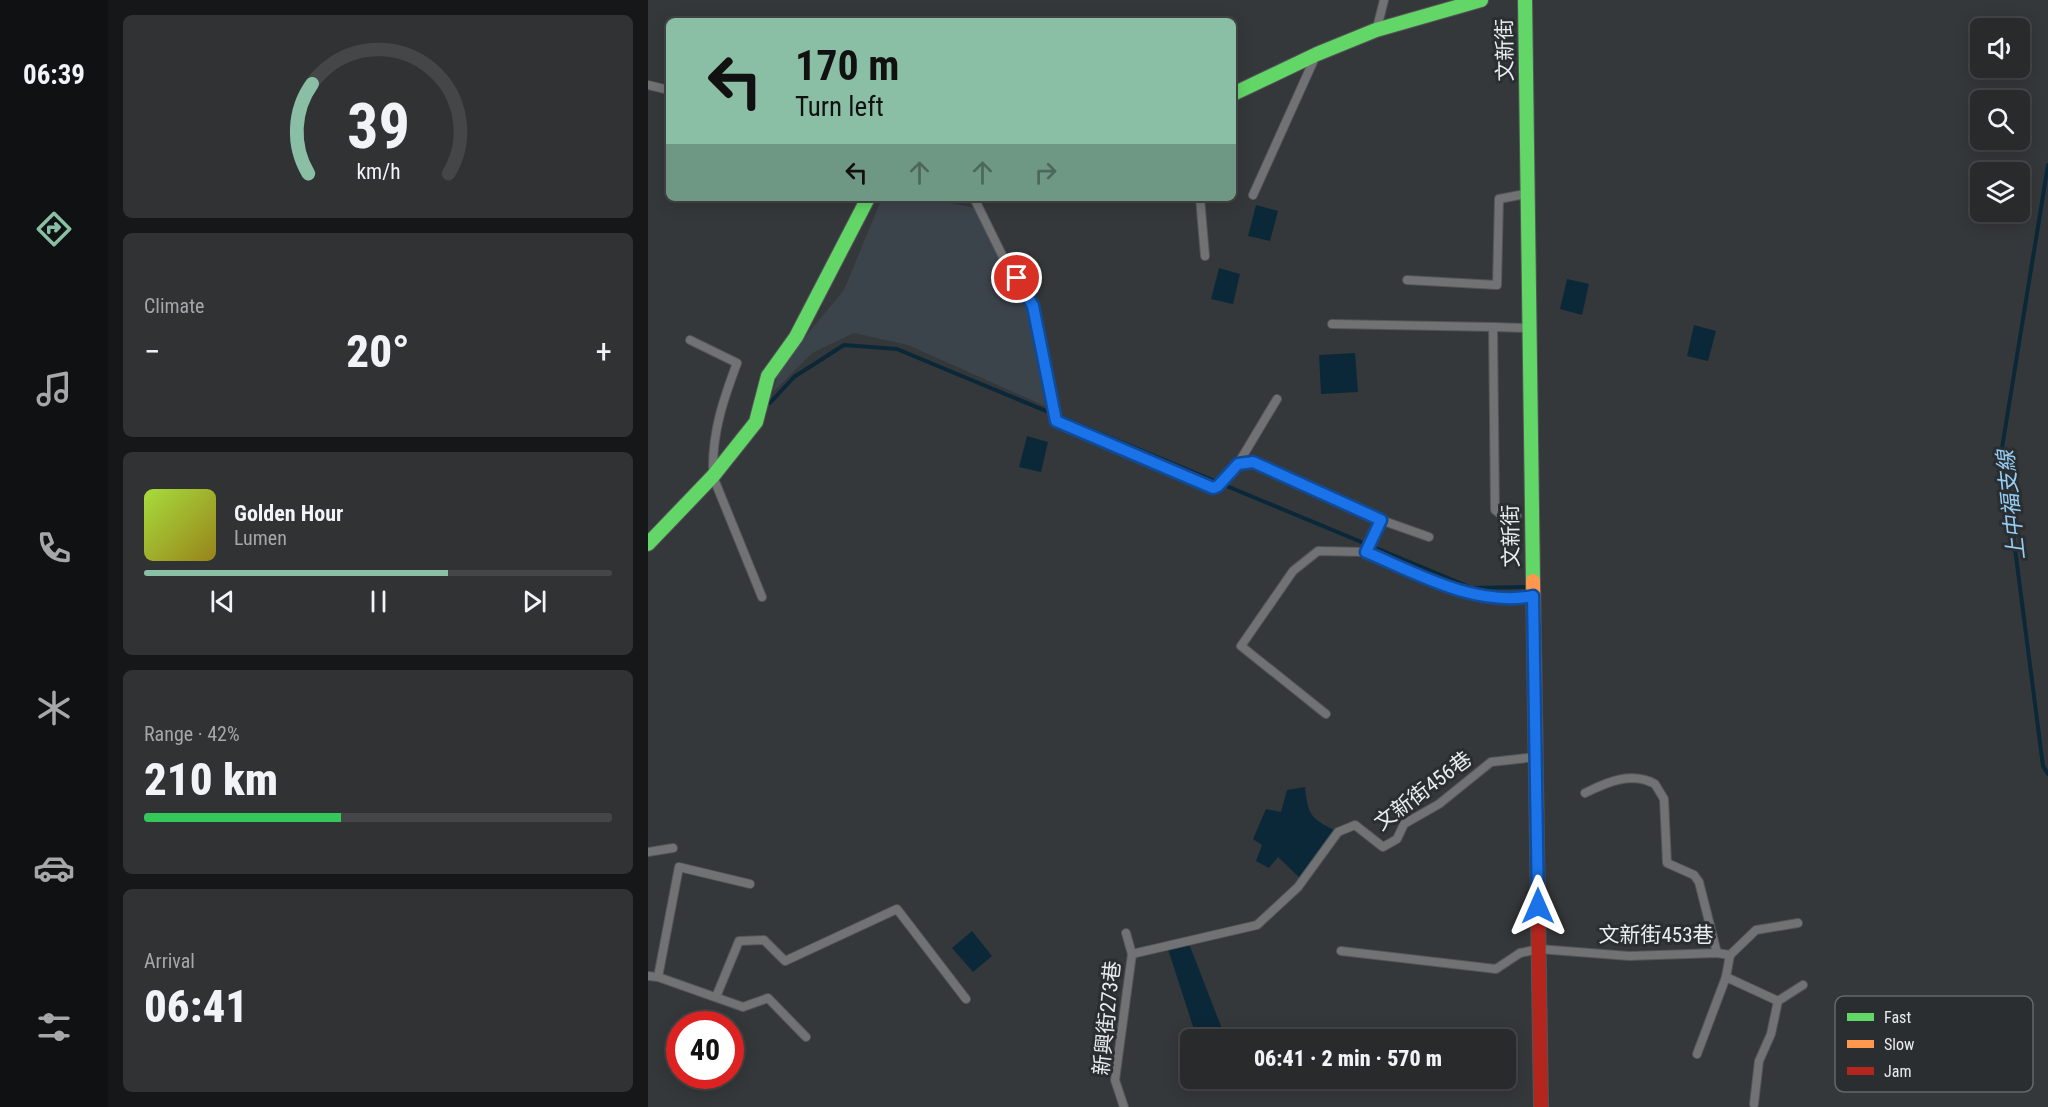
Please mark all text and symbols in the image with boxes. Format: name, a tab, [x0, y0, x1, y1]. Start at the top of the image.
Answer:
street label: 文新街	[1492, 18, 1518, 82]
map controls	[1970, 18, 2030, 222]
button: sound	[1970, 18, 2030, 78]
text: 170 m	[795, 41, 900, 90]
icon: left	[696, 42, 774, 120]
text: 06:39	[23, 59, 85, 91]
text: 39	[346, 90, 410, 163]
button: search	[1970, 90, 2030, 150]
text: Turn left	[795, 91, 884, 123]
icon: left	[840, 156, 873, 189]
icon: ahead	[903, 156, 936, 189]
icon: ahead	[966, 156, 999, 189]
icon: right	[1029, 156, 1062, 189]
text: km/h	[356, 159, 400, 184]
button: layers	[1970, 162, 2030, 222]
icon: directions	[33, 208, 75, 250]
pin	[991, 252, 1042, 303]
icon: arrive	[1000, 261, 1033, 294]
text: Climate	[144, 294, 204, 318]
text: 20°	[346, 325, 410, 378]
text: −	[144, 332, 161, 371]
text: +	[596, 332, 612, 371]
icon: music	[33, 368, 75, 410]
water label: 上中福支線	[1993, 446, 2029, 561]
text: Golden Hour	[234, 501, 343, 526]
street label: 文新街	[1498, 504, 1524, 568]
text: Lumen	[234, 526, 287, 550]
icon: phone	[33, 527, 75, 569]
icon: previous	[206, 585, 239, 618]
icon: pause	[362, 585, 395, 618]
icon: next	[518, 585, 551, 618]
icon: climate	[33, 687, 75, 729]
text: Range · 42%	[144, 722, 240, 746]
street label: 文新街456巷	[1370, 747, 1476, 835]
text: 210 km	[144, 753, 278, 806]
icon: car	[33, 847, 75, 889]
position arrow	[1506, 874, 1570, 938]
street label: 文新街453巷	[1598, 923, 1714, 947]
text: Arrival	[144, 949, 195, 973]
street label: 新興街273巷	[1089, 960, 1125, 1076]
text: 06:41	[144, 980, 248, 1033]
legend	[1835, 996, 2033, 1092]
icon: filters	[33, 1006, 75, 1048]
text: Fast	[1884, 1008, 1911, 1027]
speed limit sign: 40	[666, 1011, 744, 1089]
text: Slow	[1884, 1035, 1914, 1054]
text: 06:41 · 2 min · 570 m	[1254, 1046, 1442, 1071]
text: Jam	[1884, 1062, 1911, 1081]

